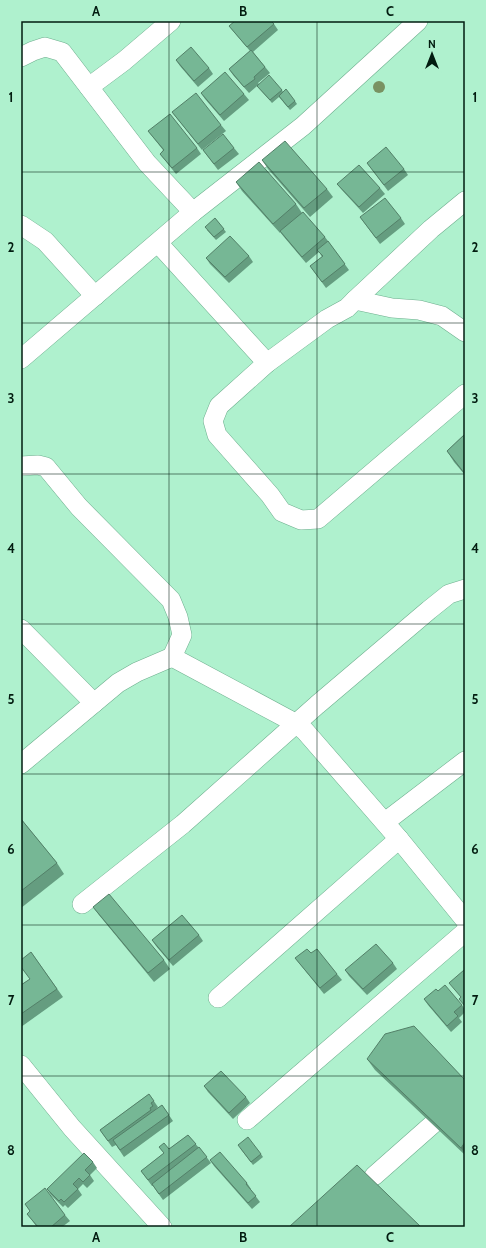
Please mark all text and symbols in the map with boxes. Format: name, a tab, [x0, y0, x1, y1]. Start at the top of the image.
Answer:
text: A	[92, 3, 101, 19]
text: B	[239, 3, 247, 19]
text: C	[386, 3, 394, 19]
north arrow	[412, 34, 452, 74]
text: N	[428, 37, 436, 51]
text: 1	[9, 89, 13, 105]
text: 1	[473, 89, 477, 105]
text: 2	[8, 239, 15, 255]
text: 2	[472, 239, 479, 255]
text: 3	[7, 390, 15, 406]
text: 3	[471, 390, 479, 406]
text: 4	[7, 540, 15, 556]
text: 4	[471, 540, 479, 556]
text: 5	[8, 691, 15, 707]
text: 5	[472, 691, 479, 707]
text: 6	[7, 841, 15, 857]
text: 6	[471, 841, 479, 857]
text: 7	[8, 992, 15, 1008]
text: 7	[472, 992, 479, 1008]
text: 8	[7, 1142, 15, 1158]
text: 8	[471, 1142, 479, 1158]
text: A	[92, 1229, 101, 1245]
text: B	[239, 1229, 247, 1245]
text: C	[386, 1229, 394, 1245]

